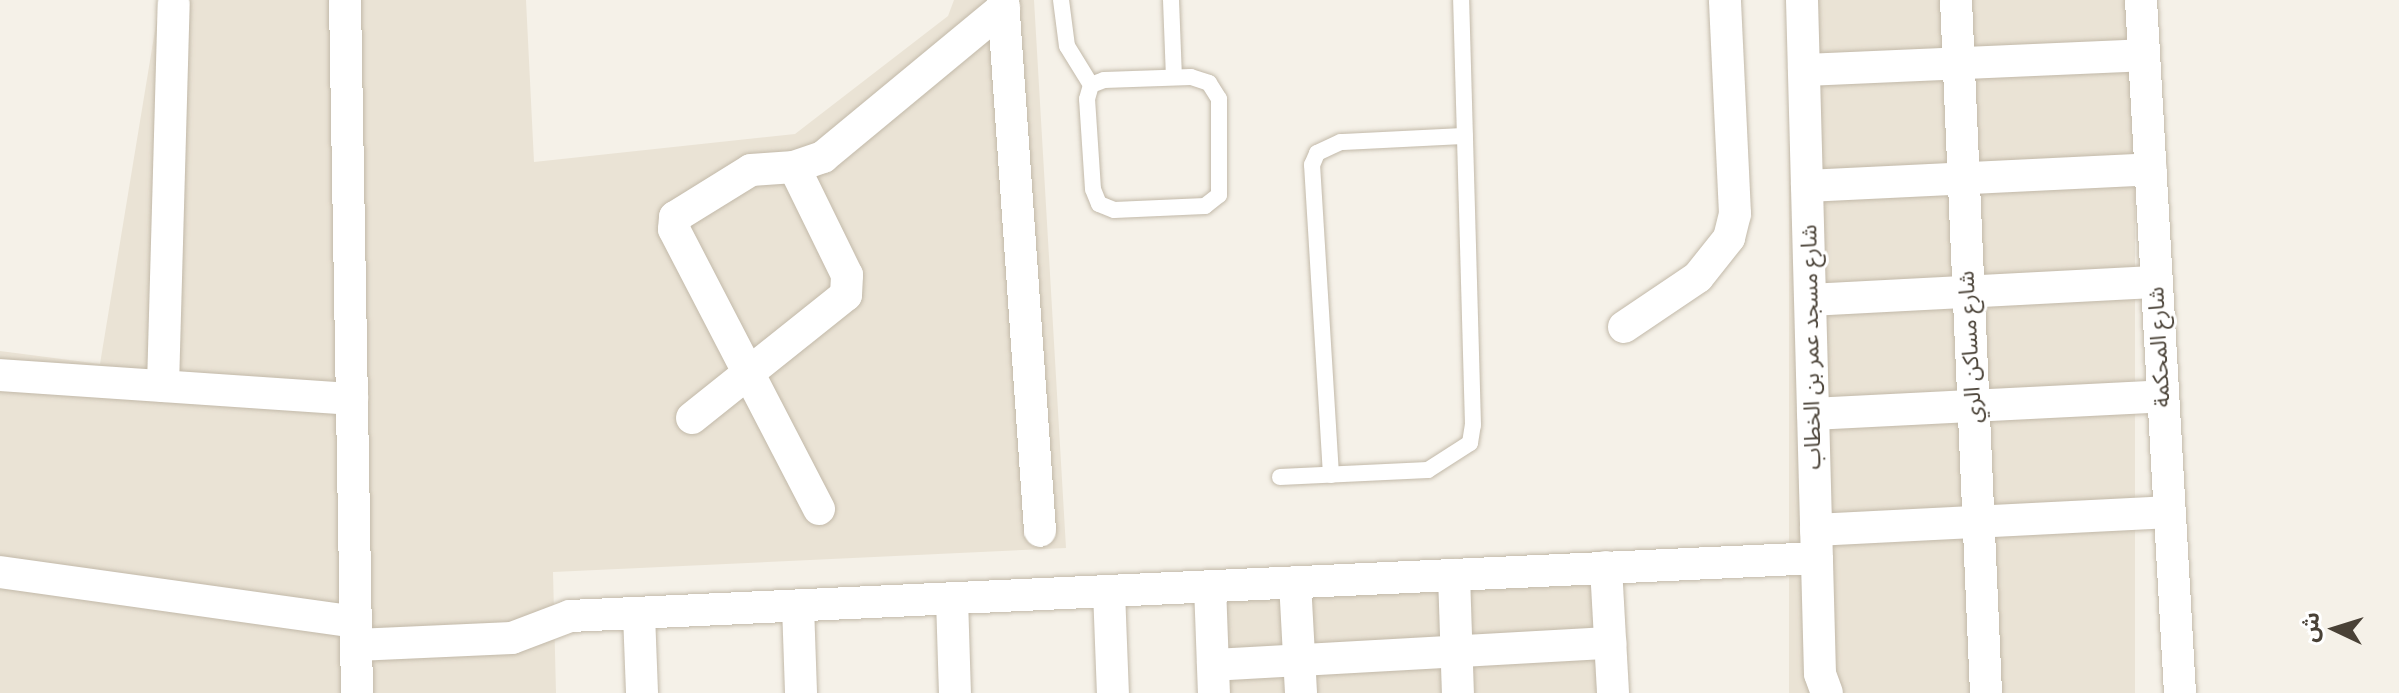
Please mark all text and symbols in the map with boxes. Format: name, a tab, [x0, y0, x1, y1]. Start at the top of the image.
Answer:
street label: شارع مسجد عمر بن الخطاب	[1797, 224, 1827, 470]
street label: شارع مساكن الري	[1954, 270, 1988, 424]
street label: شارع المحكمة	[2144, 286, 2176, 408]
north arrow	[2295, 589, 2375, 669]
text: ش	[2297, 611, 2325, 643]

